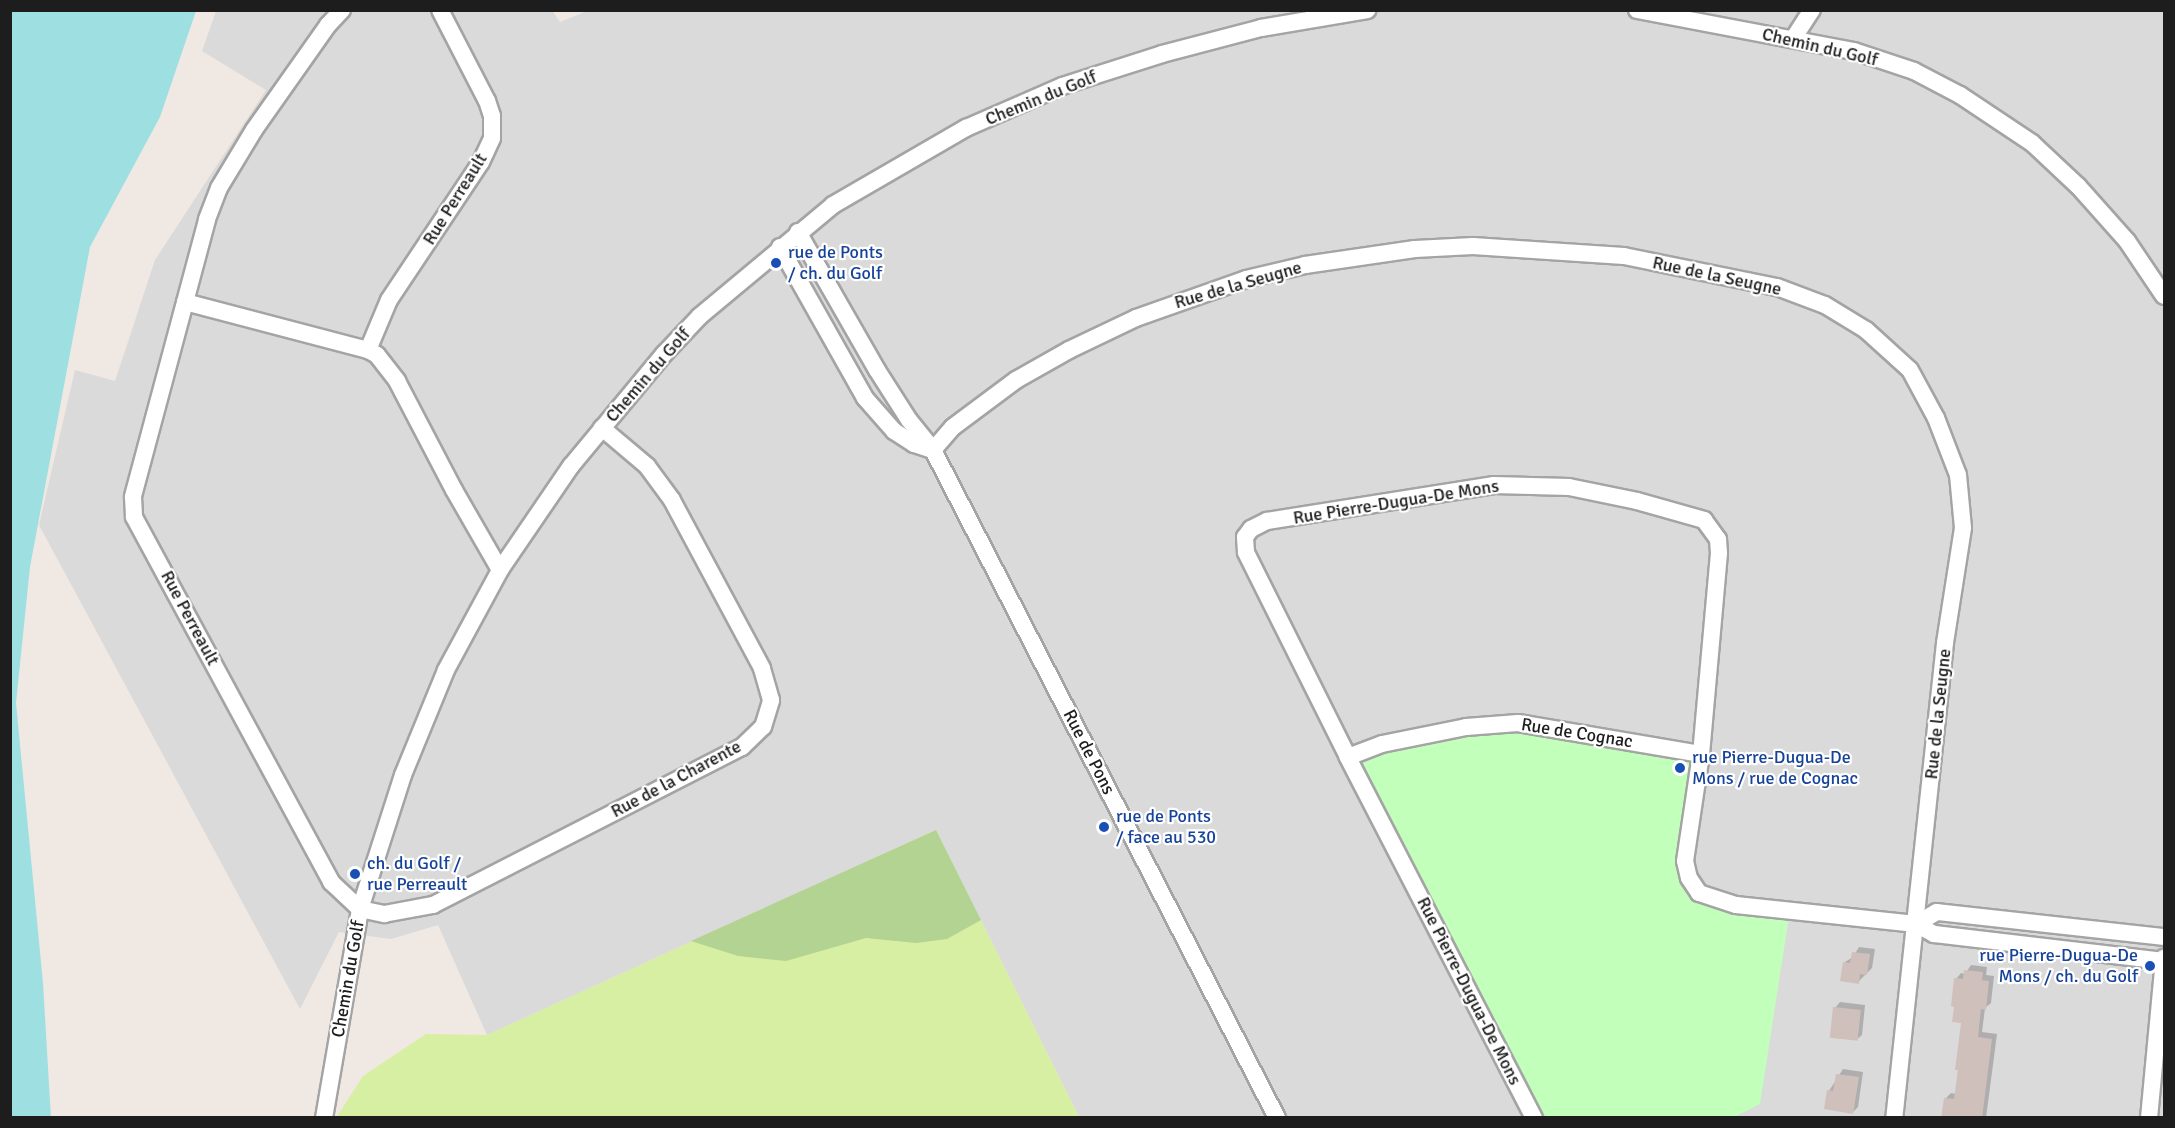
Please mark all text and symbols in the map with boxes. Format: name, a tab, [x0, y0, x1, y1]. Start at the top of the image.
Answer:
street label: Chemin du Golf	[1760, 23, 1880, 71]
street label: Chemin du Golf	[982, 66, 1100, 130]
street label: Rue Perreault	[418, 149, 492, 249]
place label: rue de Ponts / ch. du Golf	[788, 242, 883, 284]
street label: Rue de la Seugne	[1651, 252, 1783, 300]
marker: rue de Ponts / ch. du Golf	[769, 256, 783, 270]
street label: Rue de la Seugne	[1172, 257, 1304, 313]
street label: Chemin du Golf	[601, 323, 695, 427]
street label: Rue Pierre-Dugua-De Mons	[1292, 475, 1500, 529]
street label: Rue Perreault	[156, 567, 224, 669]
street label: Rue de la Seugne	[1920, 648, 1956, 780]
street label: Rue de Pons	[1058, 706, 1120, 798]
street label: Rue de Cognac	[1520, 714, 1634, 752]
street label: Rue de la Charente	[607, 736, 745, 822]
place label: rue Pierre-Dugua-De Mons / rue de Cognac	[1692, 747, 1858, 789]
marker: rue Pierre-Dugua-De Mons / rue de Cognac	[1673, 761, 1687, 775]
place label: rue de Ponts / face au 530	[1116, 806, 1216, 848]
marker: rue de Ponts / face au 530	[1097, 820, 1111, 834]
place label: ch. du Golf / rue Perreault	[367, 853, 467, 896]
marker: ch. du Golf / rue Perreault	[348, 867, 362, 881]
street label: Rue Pierre-Dugua-De Mons	[1412, 893, 1526, 1089]
street label: Chemin du Golf	[327, 919, 369, 1039]
place label: rue Pierre-Dugua-De Mons / ch. du Golf	[1979, 945, 2138, 988]
marker: rue Pierre-Dugua-De Mons / ch. du Golf	[2143, 959, 2157, 973]

